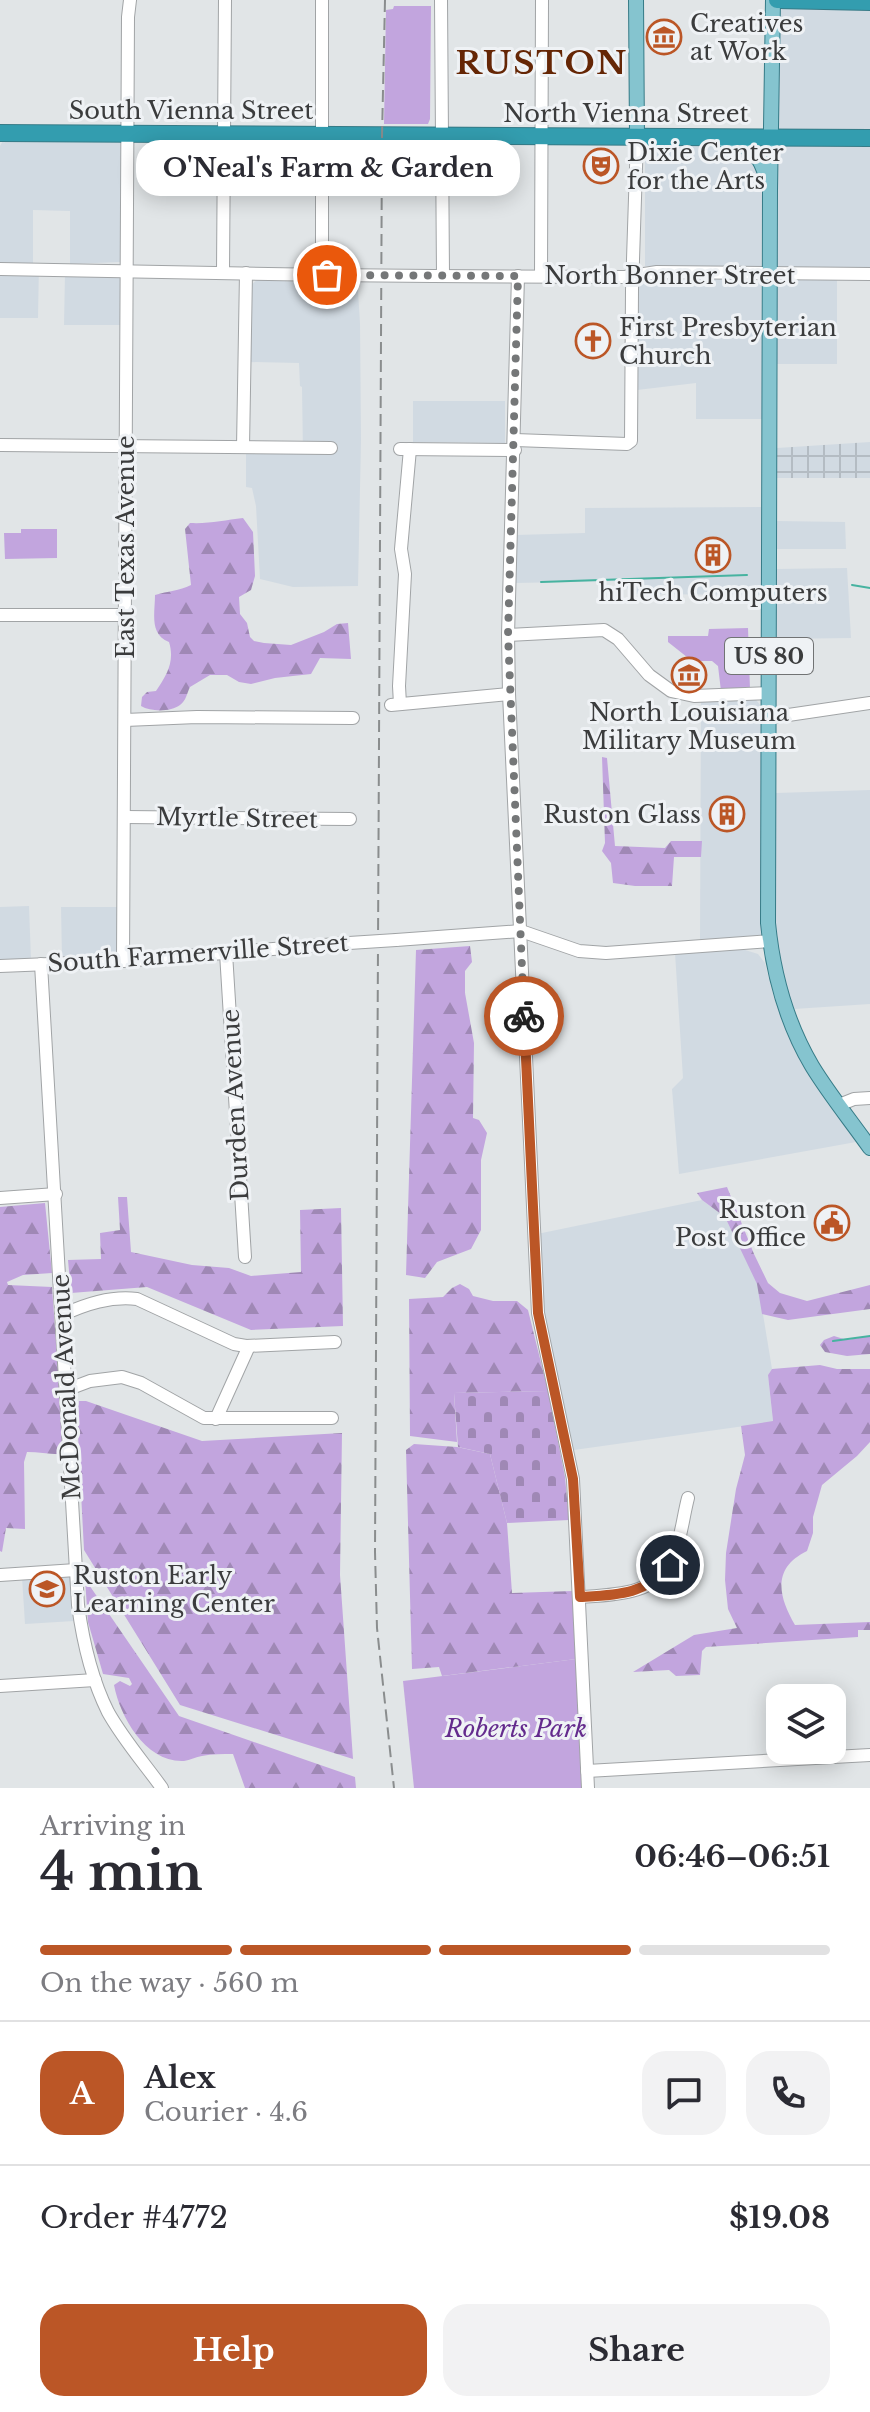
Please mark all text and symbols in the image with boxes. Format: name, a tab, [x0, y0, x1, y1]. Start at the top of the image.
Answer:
place label: Creatives at Work	[690, 9, 803, 66]
museum icon: Creatives at Work	[645, 18, 683, 56]
district label: RUSTON	[456, 43, 628, 83]
street label: South Vienna Street	[69, 96, 313, 125]
street label: North Vienna Street	[503, 99, 749, 128]
place label: Dixie Center for the Arts	[627, 138, 784, 195]
callout: O'Neal's Farm & Garden	[135, 139, 519, 195]
theatre icon: Dixie Center for the Arts	[582, 147, 620, 185]
text: O'Neal's Farm & Garden	[163, 152, 493, 184]
pin	[293, 241, 361, 309]
icon: bag	[305, 253, 349, 297]
street label: North Bonner Street	[544, 261, 796, 290]
place label: First Presbyterian Church	[619, 313, 837, 370]
church icon: First Presbyterian Church	[574, 322, 612, 360]
street label: East Texas Avenue	[111, 435, 140, 659]
building icon: hiTech Computers	[694, 536, 732, 574]
place label: hiTech Computers	[598, 578, 828, 607]
road number: US 80	[725, 638, 813, 674]
museum icon: North Louisiana Military Museum	[670, 656, 708, 694]
place label: North Louisiana Military Museum	[582, 698, 796, 755]
building icon: Ruston Glass	[708, 795, 746, 833]
place label: Ruston Glass	[543, 800, 701, 829]
street label: Myrtle Street	[156, 802, 318, 834]
street label: South Farmerville Street	[46, 928, 350, 978]
courier	[484, 976, 564, 1056]
icon: bike	[502, 994, 546, 1038]
street label: Durden Avenue	[215, 1008, 255, 1202]
place label: Ruston Post Office	[675, 1195, 806, 1252]
public building icon: Ruston Post Office	[813, 1204, 851, 1242]
street label: McDonald Avenue	[46, 1273, 86, 1501]
pin	[636, 1531, 704, 1599]
icon: home	[648, 1543, 692, 1587]
place label: Ruston Early Learning Center	[73, 1561, 276, 1618]
school or university icon: Ruston Early Learning Center	[28, 1570, 66, 1608]
map controls	[766, 1684, 846, 1764]
button: layers	[766, 1684, 846, 1764]
park label: Roberts Park	[444, 1714, 587, 1743]
text: Arriving in	[40, 1810, 186, 1842]
text: 06:46–06:51	[634, 1838, 830, 1875]
text: 4 min	[40, 1840, 202, 1904]
text: On the way · 560 m	[40, 1967, 299, 1999]
button: chat	[642, 2051, 726, 2135]
button: phone	[746, 2051, 830, 2135]
text: Alex	[144, 2059, 216, 2096]
text: A	[70, 2075, 94, 2112]
text: Courier · 4.6	[144, 2096, 308, 2128]
text: Order #4772	[40, 2199, 228, 2236]
text: $19.08	[729, 2199, 830, 2236]
button: Help	[40, 2304, 427, 2396]
button: Share	[443, 2304, 830, 2396]

